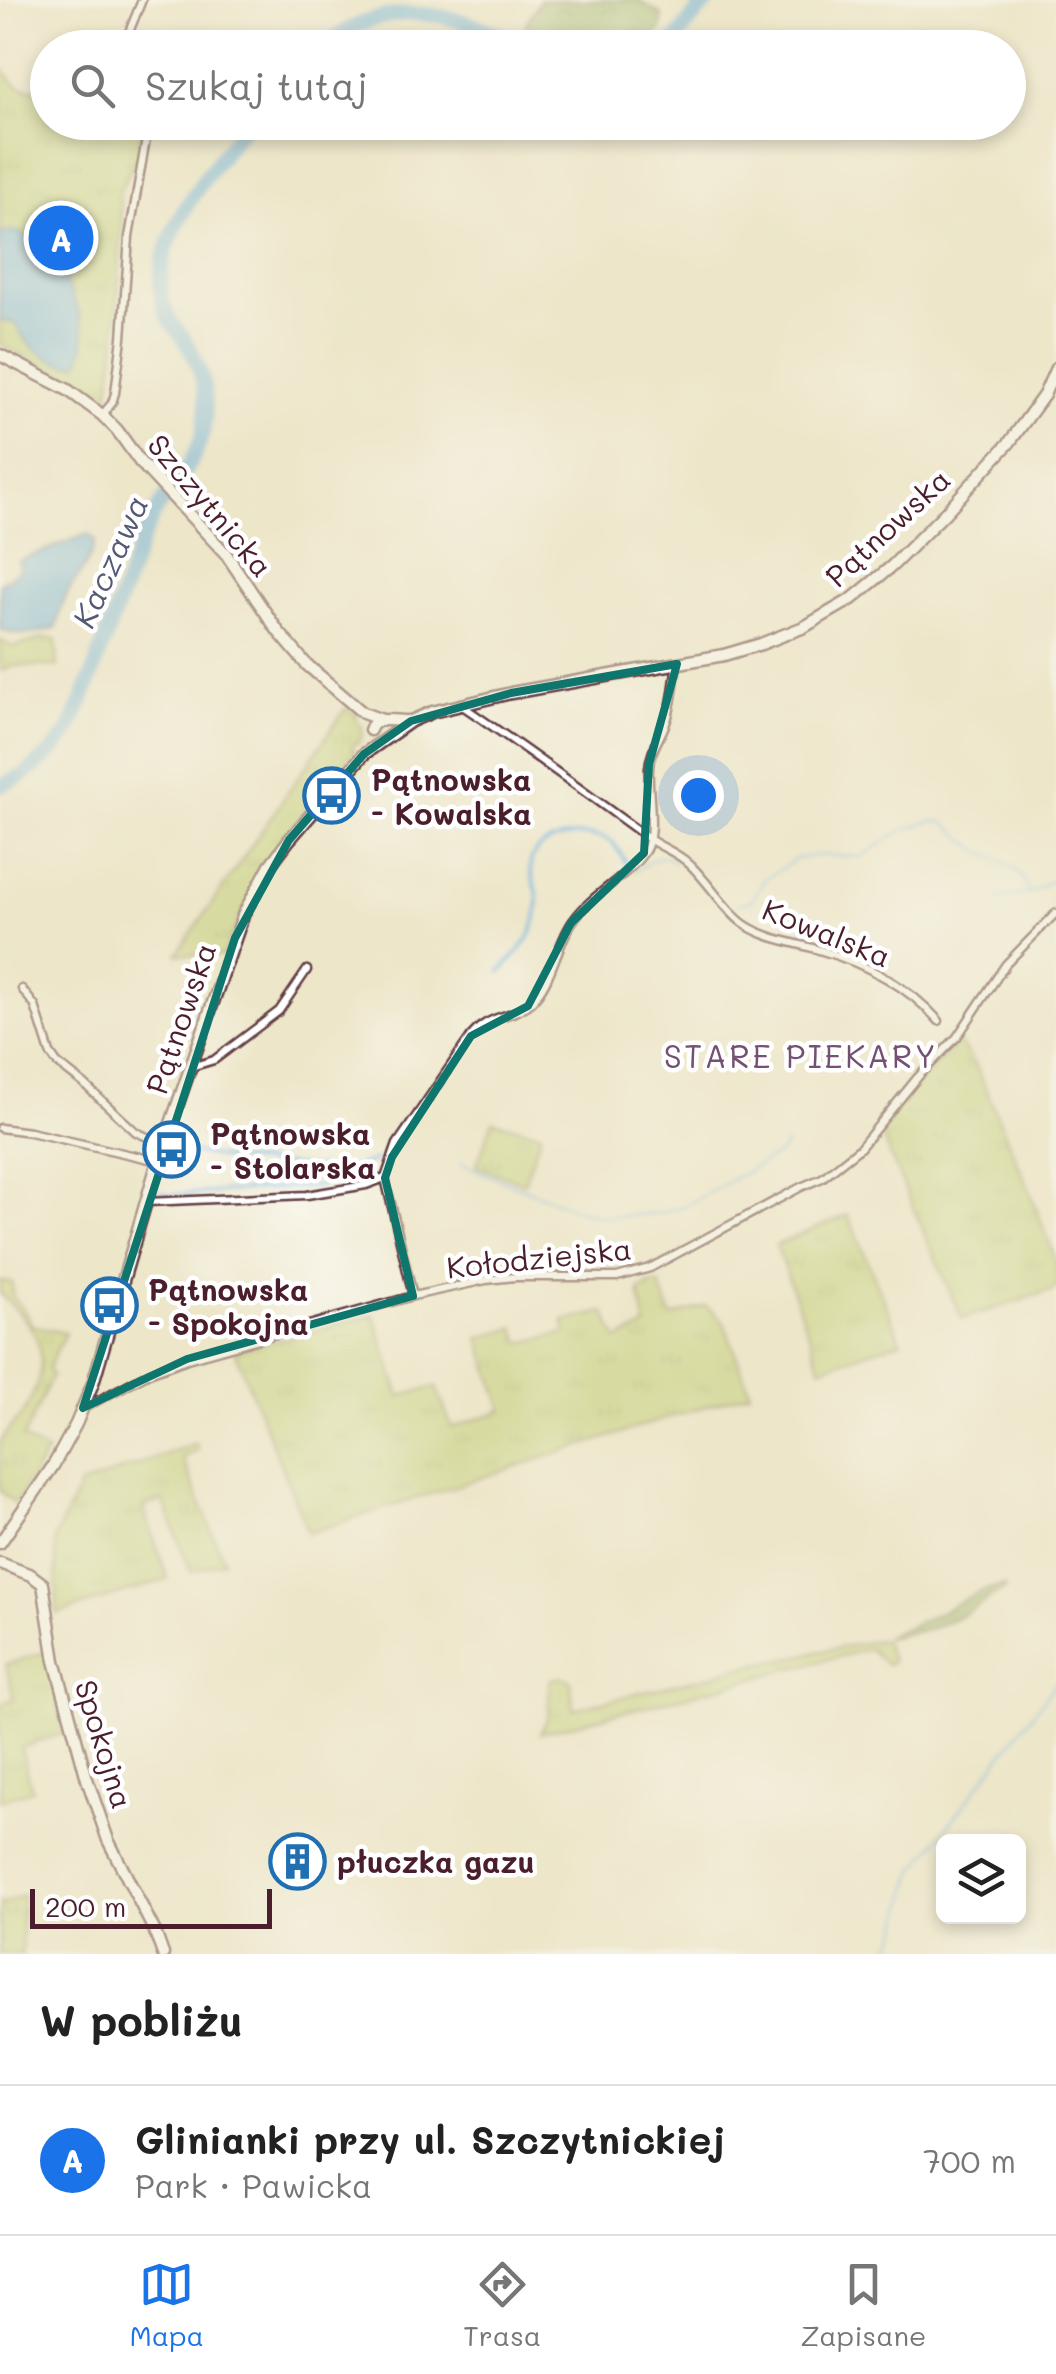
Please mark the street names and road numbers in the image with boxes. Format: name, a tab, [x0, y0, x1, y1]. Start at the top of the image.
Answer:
street label: Szczytnicka	[139, 425, 283, 585]
street label: Pątnowska	[816, 459, 958, 595]
street label: Kowalska	[757, 888, 897, 976]
street label: Pątnowska	[136, 937, 224, 1099]
street label: Kołodziejska	[444, 1227, 634, 1287]
street label: Spokojna	[67, 1675, 143, 1813]

